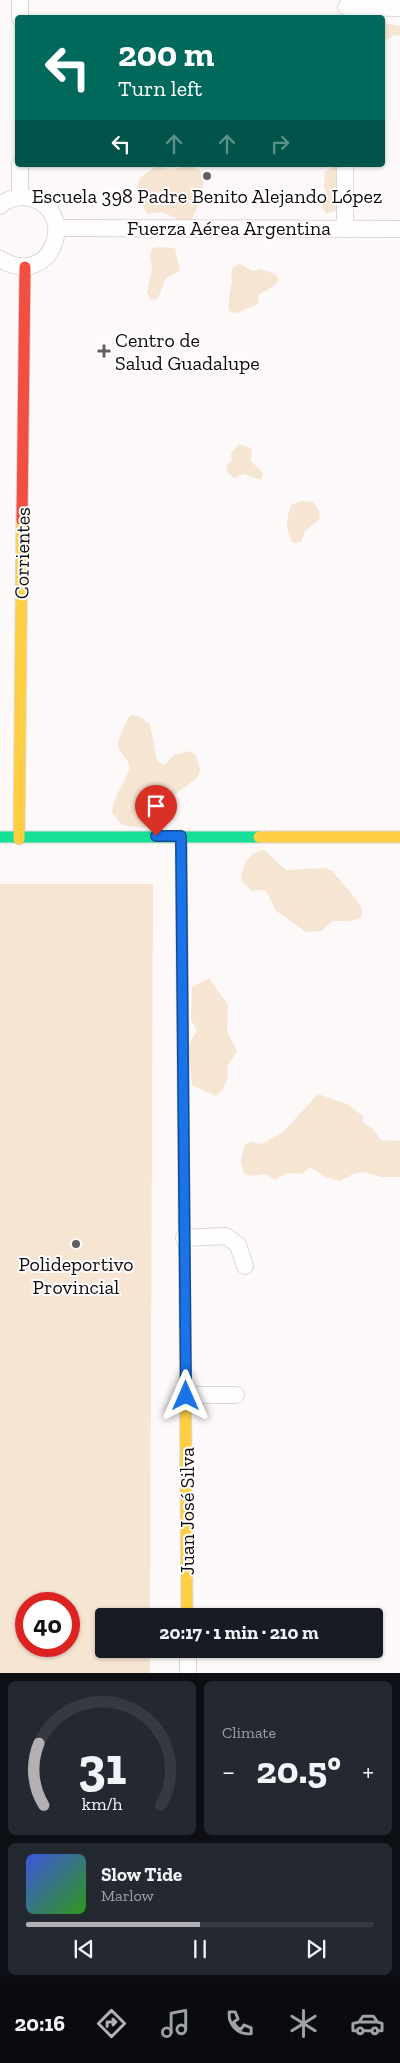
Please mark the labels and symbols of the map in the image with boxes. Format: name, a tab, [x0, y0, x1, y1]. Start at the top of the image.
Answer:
marker: Escuela 398 Padre Benito Alejando López	[201, 170, 213, 182]
place label: Escuela 398 Padre Benito Alejando López	[32, 184, 382, 208]
street label: Fuerza Aérea Argentina	[127, 216, 331, 240]
place label: Centro de Salud Guadalupe	[115, 328, 260, 375]
marker: Centro de Salud Guadalupe	[97, 344, 111, 358]
street label: Corrientes	[9, 507, 35, 599]
pin	[135, 785, 177, 836]
marker: Polideportivo Provincial	[70, 1238, 82, 1250]
place label: Polideportivo Provincial	[18, 1252, 134, 1299]
position arrow	[159, 1369, 211, 1421]
street label: Juan José Silva	[175, 1447, 199, 1575]
speed limit sign: 40	[15, 1592, 80, 1657]

